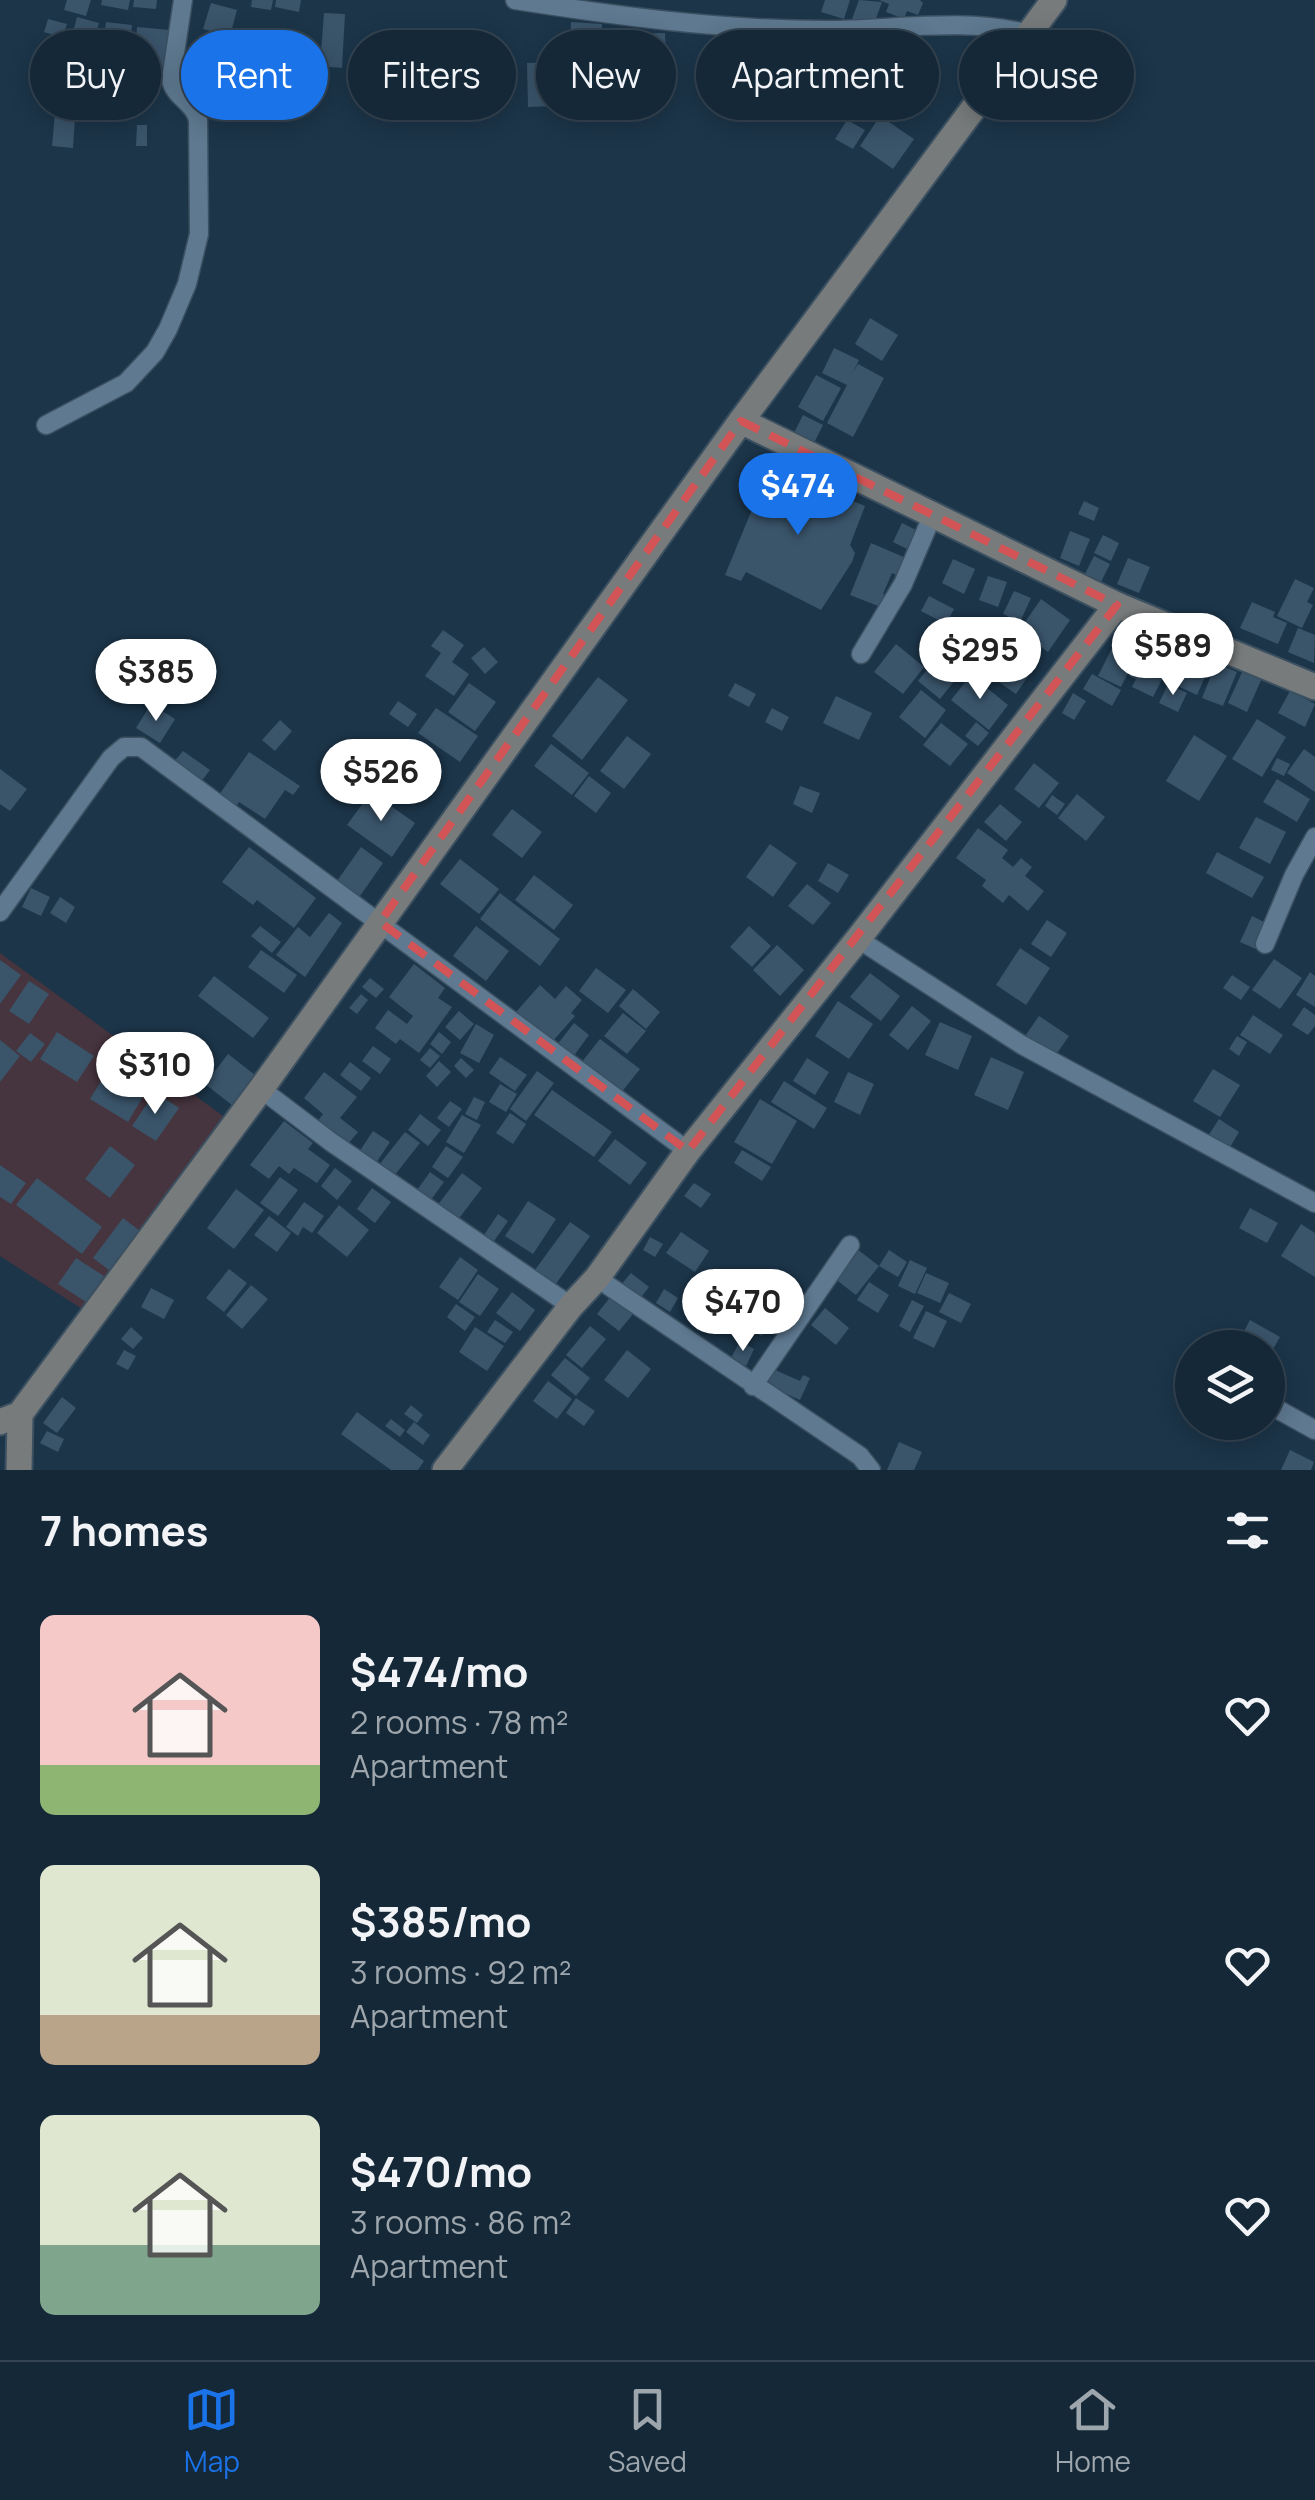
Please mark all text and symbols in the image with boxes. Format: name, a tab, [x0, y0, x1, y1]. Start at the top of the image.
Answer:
chip: Buy	[30, 30, 161, 120]
chip: Rent	[181, 30, 328, 120]
chip: Filters	[348, 30, 516, 120]
chip: New	[536, 30, 676, 120]
chip: Apartment	[696, 30, 939, 120]
chip: House	[959, 30, 1134, 120]
pin: $474	[739, 453, 857, 538]
text: $474	[761, 463, 835, 507]
pin: $589	[1114, 613, 1232, 698]
pin: $295	[921, 617, 1039, 702]
text: $589	[1134, 623, 1212, 667]
text: $295	[941, 627, 1019, 671]
pin: $385	[97, 639, 215, 724]
text: $385	[117, 649, 195, 693]
pin: $526	[322, 739, 440, 824]
text: $526	[343, 749, 419, 793]
pin: $310	[96, 1032, 214, 1117]
text: $310	[118, 1042, 192, 1086]
pin: $470	[684, 1269, 802, 1354]
text: $470	[704, 1279, 782, 1323]
map controls	[1175, 1330, 1285, 1440]
button: layers	[1175, 1330, 1285, 1440]
text: 7 homes	[40, 1501, 208, 1559]
icon: filters	[1220, 1503, 1275, 1558]
text: $474/mo	[350, 1642, 529, 1700]
icon: home	[120, 1655, 240, 1775]
icon: heart	[1220, 1688, 1275, 1743]
text: 2 rooms · 78 m²	[350, 1700, 569, 1744]
text: Apartment	[350, 1744, 508, 1788]
text: $385/mo	[350, 1892, 531, 1950]
icon: home	[120, 1905, 240, 2025]
icon: heart	[1220, 1938, 1275, 1993]
text: 3 rooms · 92 m²	[350, 1950, 572, 1994]
text: Apartment	[350, 1994, 508, 2038]
text: $470/mo	[350, 2142, 532, 2200]
icon: home	[120, 2155, 240, 2275]
icon: heart	[1220, 2188, 1275, 2243]
text: 3 rooms · 86 m²	[350, 2200, 572, 2244]
text: Apartment	[350, 2244, 508, 2288]
tab: Map	[184, 2382, 240, 2480]
tab: Saved	[608, 2382, 687, 2480]
tab: Home	[1055, 2382, 1131, 2480]

